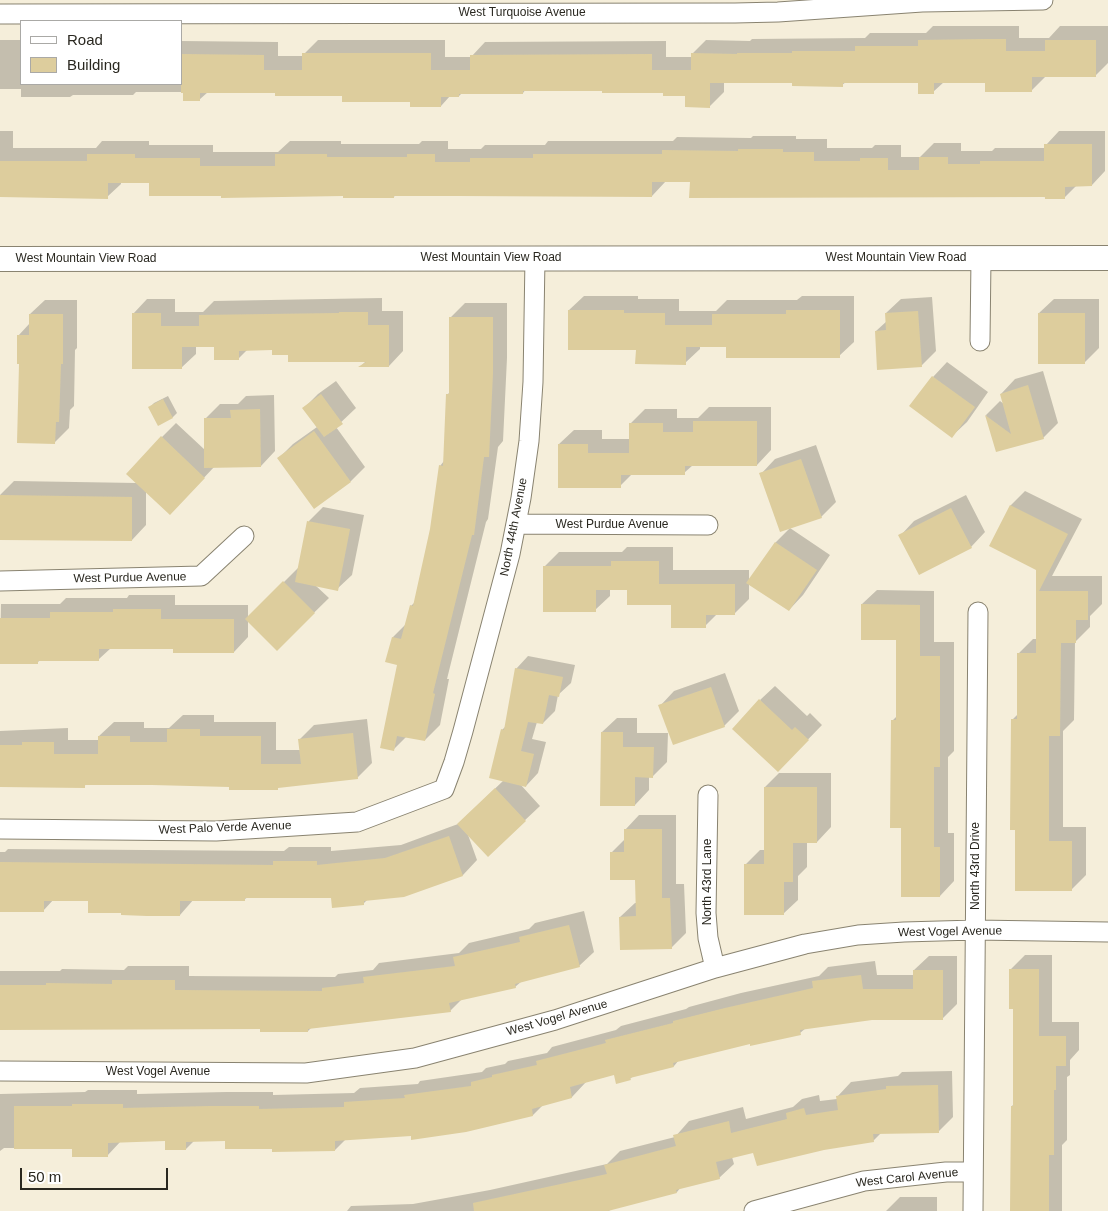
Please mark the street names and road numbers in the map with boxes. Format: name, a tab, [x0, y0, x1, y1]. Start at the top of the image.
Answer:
street label: West Turquoise Avenue	[458, 6, 586, 20]
street label: West Mountain View Road	[421, 251, 561, 265]
street label: West Mountain View Road	[826, 251, 966, 265]
street label: West Mountain View Road	[16, 252, 156, 266]
street label: North 44th Avenue	[497, 477, 531, 577]
street label: West Purdue Avenue	[556, 518, 668, 532]
street label: West Purdue Avenue	[73, 570, 187, 586]
street label: West Palo Verde Avenue	[158, 818, 292, 838]
street label: North 43rd Drive	[969, 822, 983, 910]
street label: North 43rd Lane	[701, 839, 715, 925]
street label: West Vogel Avenue	[898, 924, 1002, 940]
street label: West Vogel Avenue	[505, 997, 609, 1039]
street label: West Vogel Avenue	[106, 1065, 210, 1079]
street label: West Carol Avenue	[855, 1165, 959, 1191]

